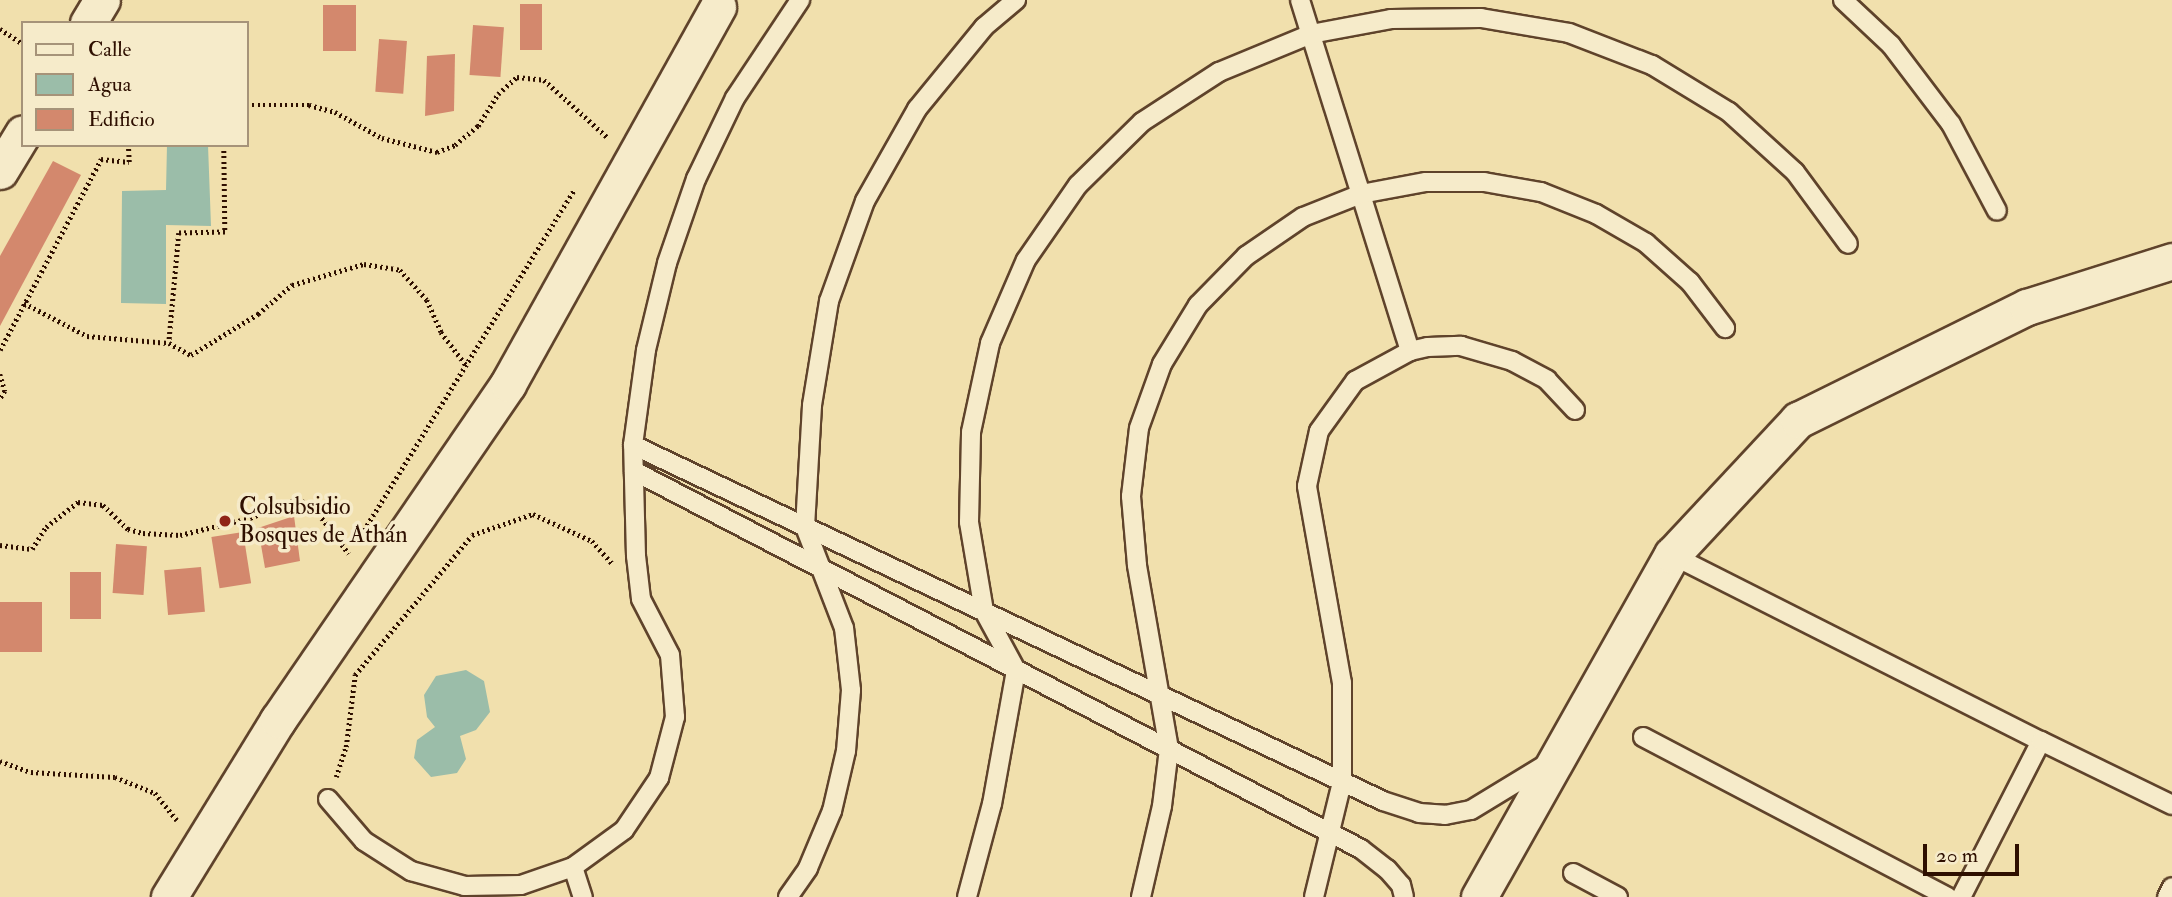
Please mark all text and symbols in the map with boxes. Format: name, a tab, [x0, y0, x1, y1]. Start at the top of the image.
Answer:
legend	[21, 21, 248, 147]
text: Calle	[88, 36, 131, 63]
text: Agua	[88, 71, 131, 98]
text: Edificio	[88, 106, 155, 133]
place label: Colsubsidio Bosques de Athán	[239, 493, 408, 549]
marker: Colsubsidio Bosques de Athán	[217, 513, 233, 529]
scale bar	[1927, 830, 2023, 874]
text: 20 m	[1936, 842, 1978, 869]

